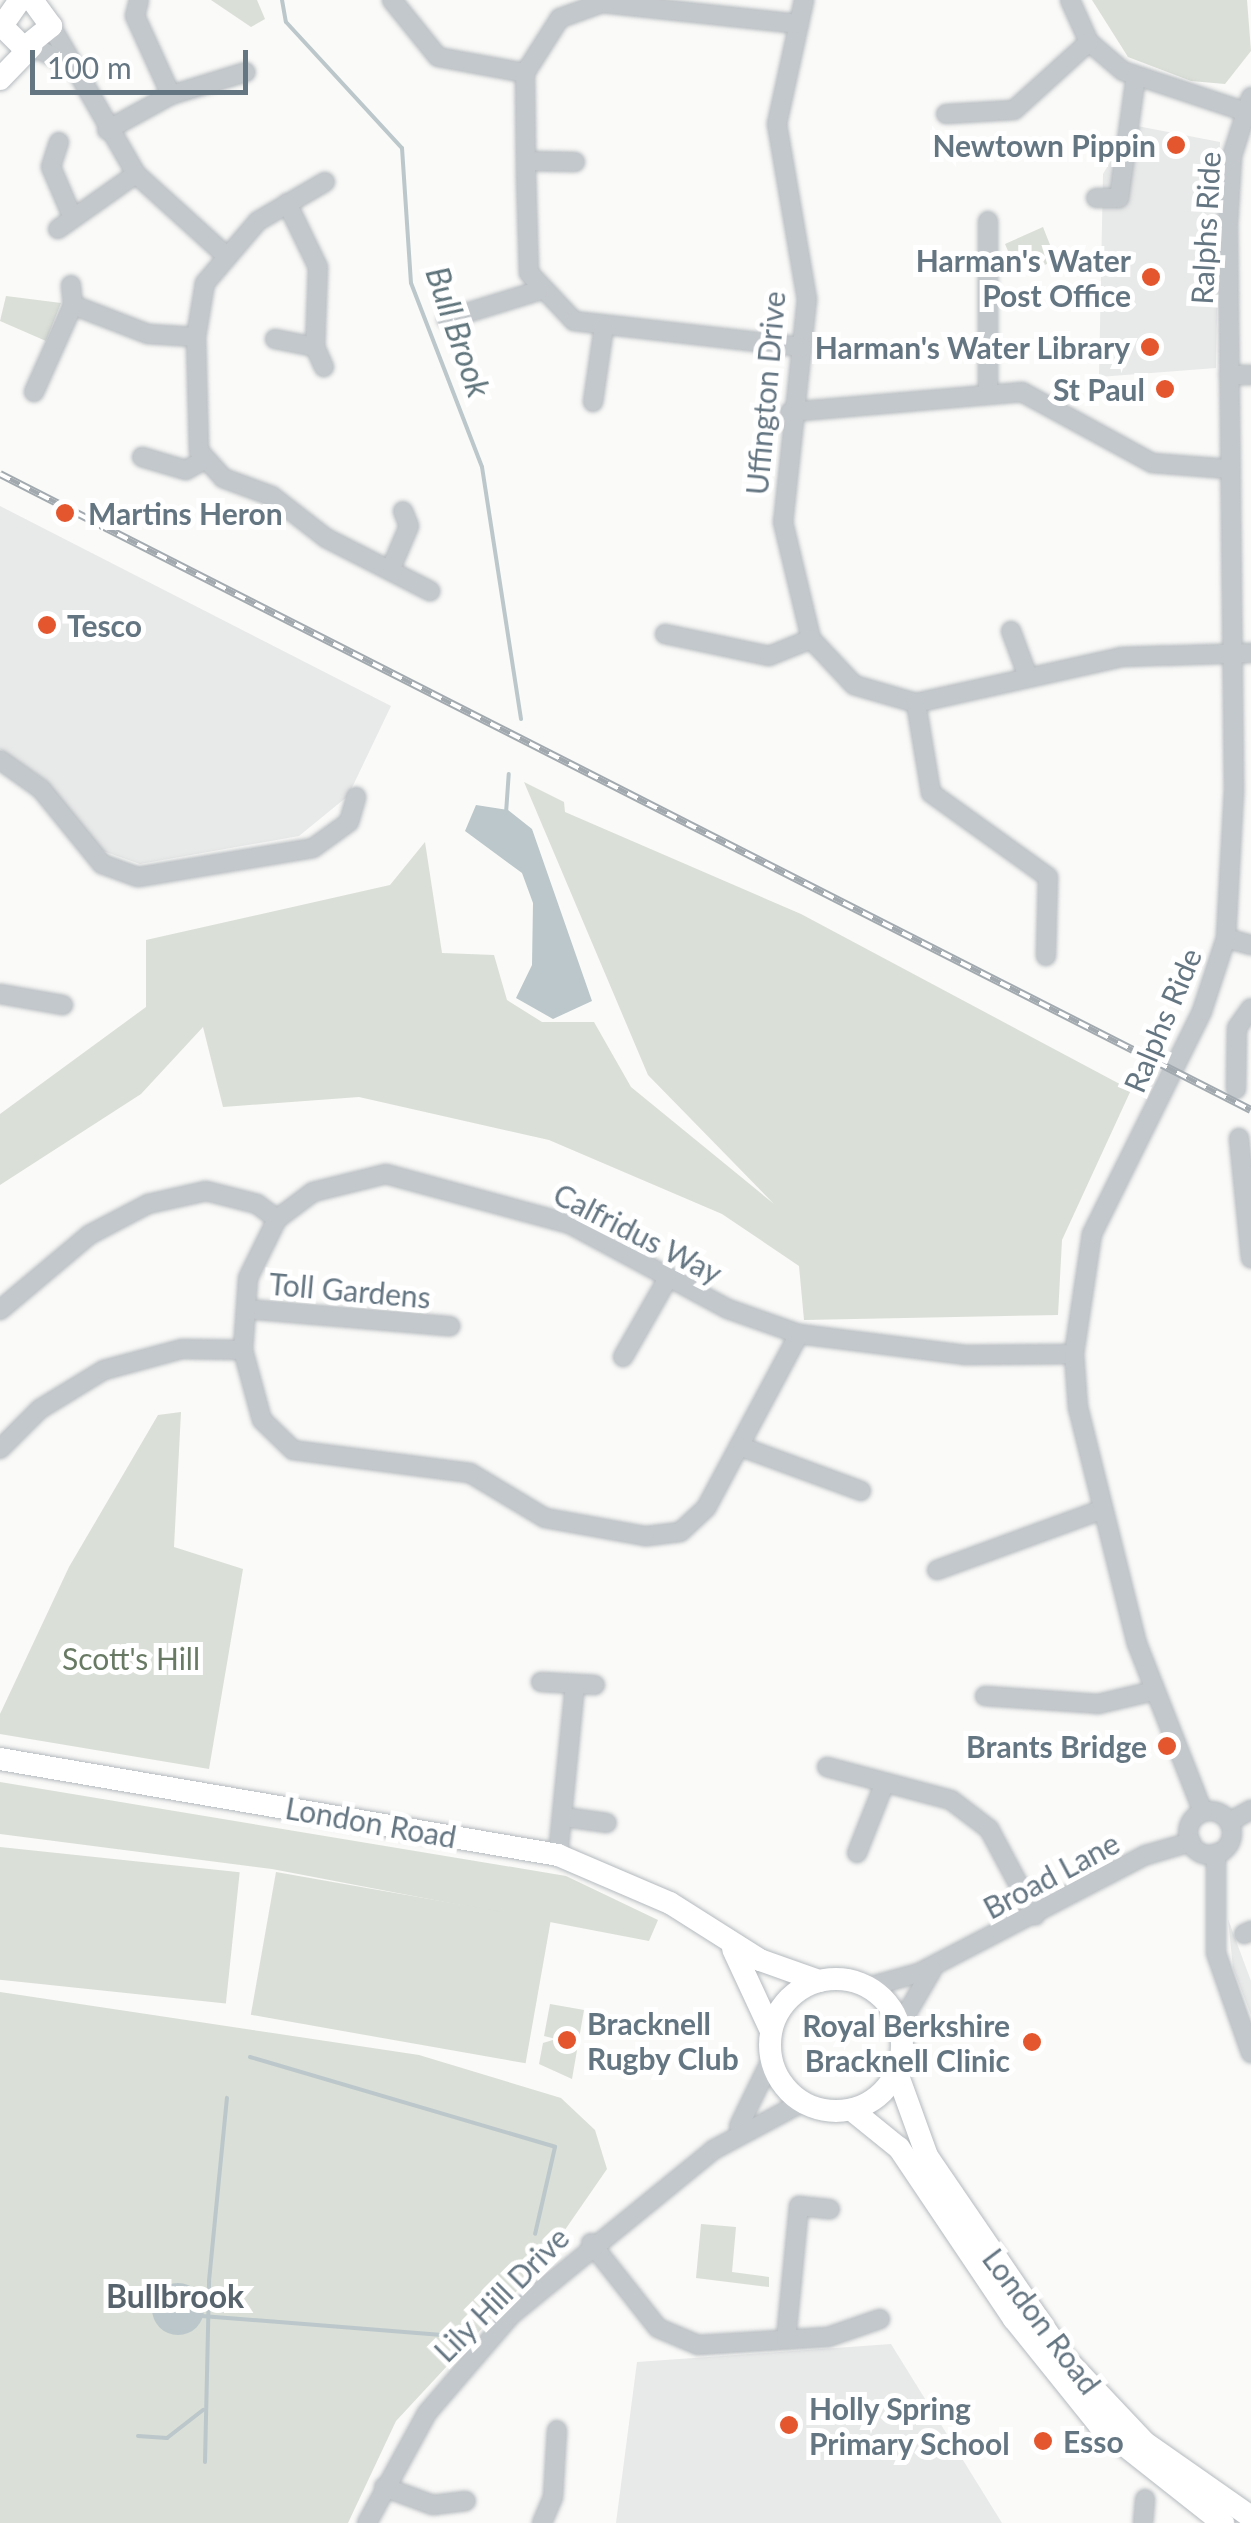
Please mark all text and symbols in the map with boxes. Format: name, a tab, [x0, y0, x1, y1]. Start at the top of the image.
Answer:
scale bar	[35, 30, 252, 92]
text: 100 m	[47, 49, 132, 85]
place label: Newtown Pippin	[932, 127, 1156, 163]
marker: Newtown Pippin	[1165, 134, 1187, 156]
street label: Ralphs Ride	[1183, 151, 1227, 305]
place label: Harman's Water Post Office	[916, 242, 1131, 312]
water label: Bull Brook	[418, 262, 498, 402]
marker: Harman's Water Post Office	[1140, 266, 1162, 288]
street label: Uffington Drive	[738, 290, 792, 496]
place label: Harman's Water Library	[814, 329, 1130, 365]
marker: Harman's Water Library	[1139, 336, 1161, 358]
place label: St Paul	[1053, 371, 1145, 407]
marker: St Paul	[1154, 378, 1176, 400]
place label: Martins Heron	[88, 495, 283, 531]
marker: Martins Heron	[52, 500, 78, 526]
place label: Tesco	[67, 607, 142, 643]
marker: Tesco	[36, 614, 58, 636]
street label: Ralphs Ride	[1115, 942, 1209, 1098]
street label: Calfridus Way	[548, 1175, 728, 1291]
street label: Toll Gardens	[268, 1265, 432, 1315]
park label: Scott's Hill	[62, 1640, 200, 1676]
place label: Brants Bridge	[966, 1728, 1147, 1764]
marker: Brants Bridge	[1156, 1735, 1178, 1757]
street label: London Road	[283, 1789, 459, 1855]
street label: Broad Lane	[977, 1824, 1125, 1926]
place label: Bracknell Rugby Club	[587, 2005, 739, 2076]
place label: Royal Berkshire Bracknell Clinic	[802, 2007, 1010, 2078]
marker: Bracknell Rugby Club	[556, 2029, 578, 2051]
marker: Royal Berkshire Bracknell Clinic	[1019, 2029, 1045, 2055]
street label: Lily Hill Drive	[426, 2219, 576, 2369]
street label: London Road	[976, 2241, 1108, 2401]
district label: Bullbrook	[106, 2277, 244, 2315]
place label: Holly Spring Primary School	[809, 2390, 1011, 2460]
marker: Holly Spring Primary School	[778, 2414, 800, 2436]
place label: Esso	[1063, 2423, 1124, 2459]
marker: Esso	[1032, 2430, 1054, 2452]

